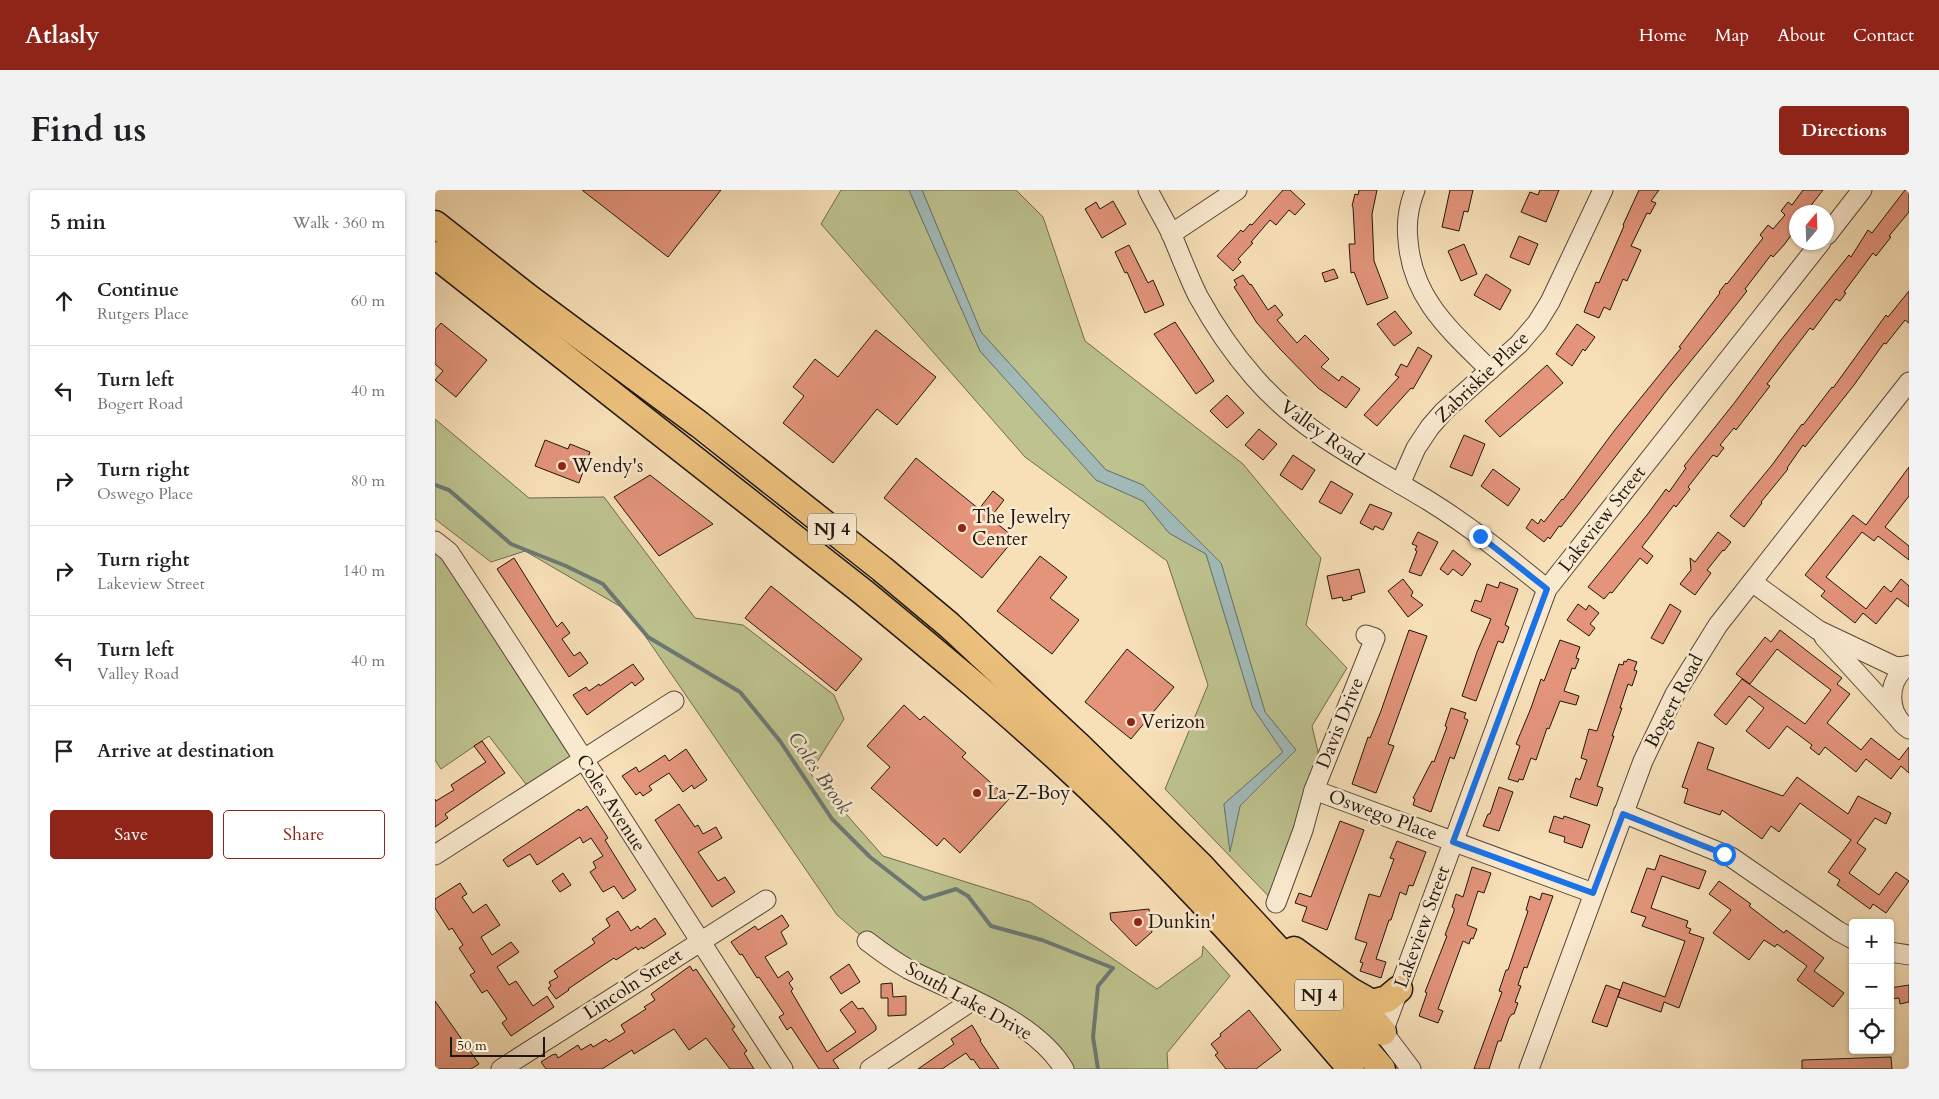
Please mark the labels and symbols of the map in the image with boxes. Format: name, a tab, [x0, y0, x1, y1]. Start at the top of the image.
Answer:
north arrow	[1789, 205, 1834, 250]
street label: Zabriskie Place	[1429, 325, 1535, 429]
street label: Valley Road	[1275, 394, 1369, 472]
place label: Wendy's	[571, 453, 643, 479]
marker: Wendy's	[556, 460, 568, 472]
street label: Lakeview Street	[1552, 461, 1652, 577]
place label: The Jewelry Center	[972, 504, 1071, 552]
road number: NJ 4	[808, 514, 856, 544]
marker: The Jewelry Center	[956, 522, 968, 534]
route end	[1469, 525, 1492, 548]
street label: Bogert Road	[1639, 650, 1709, 752]
street label: Davis Drive	[1310, 674, 1370, 772]
place label: Verizon	[1141, 709, 1206, 735]
marker: Verizon	[1125, 716, 1137, 728]
water label: Coles Brook	[782, 726, 858, 820]
street label: Coles Avenue	[570, 749, 652, 857]
place label: La-Z-Boy	[987, 780, 1070, 806]
street label: Oswego Place	[1325, 783, 1441, 847]
marker: La-Z-Boy	[971, 787, 983, 799]
route start	[1713, 843, 1736, 866]
street label: Lakeview Street	[1388, 862, 1456, 992]
place label: Dunkin'	[1148, 909, 1215, 935]
marker: Dunkin'	[1132, 916, 1144, 928]
street label: Lincoln Street	[579, 942, 687, 1026]
street label: South Lake Drive	[901, 955, 1037, 1047]
road number: NJ 4	[1295, 980, 1343, 1010]
scale bar	[450, 1034, 545, 1057]

